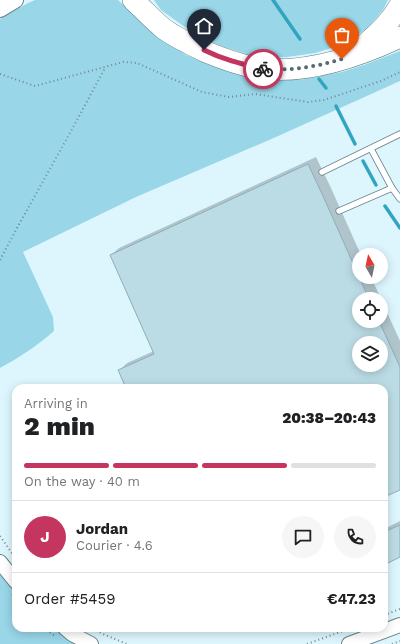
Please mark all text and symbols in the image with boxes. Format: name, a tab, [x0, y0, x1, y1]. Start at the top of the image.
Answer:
pin	[187, 9, 221, 50]
icon: home	[193, 15, 215, 37]
pin	[325, 18, 359, 59]
icon: bag	[331, 24, 353, 46]
courier	[243, 49, 283, 89]
icon: bike	[252, 58, 274, 80]
north arrow	[352, 248, 388, 284]
map controls	[352, 248, 388, 372]
button: locate	[352, 292, 388, 328]
button: layers	[352, 336, 388, 372]
text: Arriving in	[24, 396, 88, 411]
text: 20:38–20:43	[282, 409, 376, 427]
text: 2 min	[24, 411, 95, 441]
text: On the way · 40 m	[24, 474, 140, 489]
button: chat	[282, 516, 324, 558]
button: phone	[334, 516, 376, 558]
text: Jordan	[76, 520, 128, 538]
text: J	[40, 528, 50, 546]
text: Courier · 4.6	[76, 538, 153, 553]
text: Order #5459	[24, 590, 115, 608]
text: €47.23	[327, 590, 376, 608]

